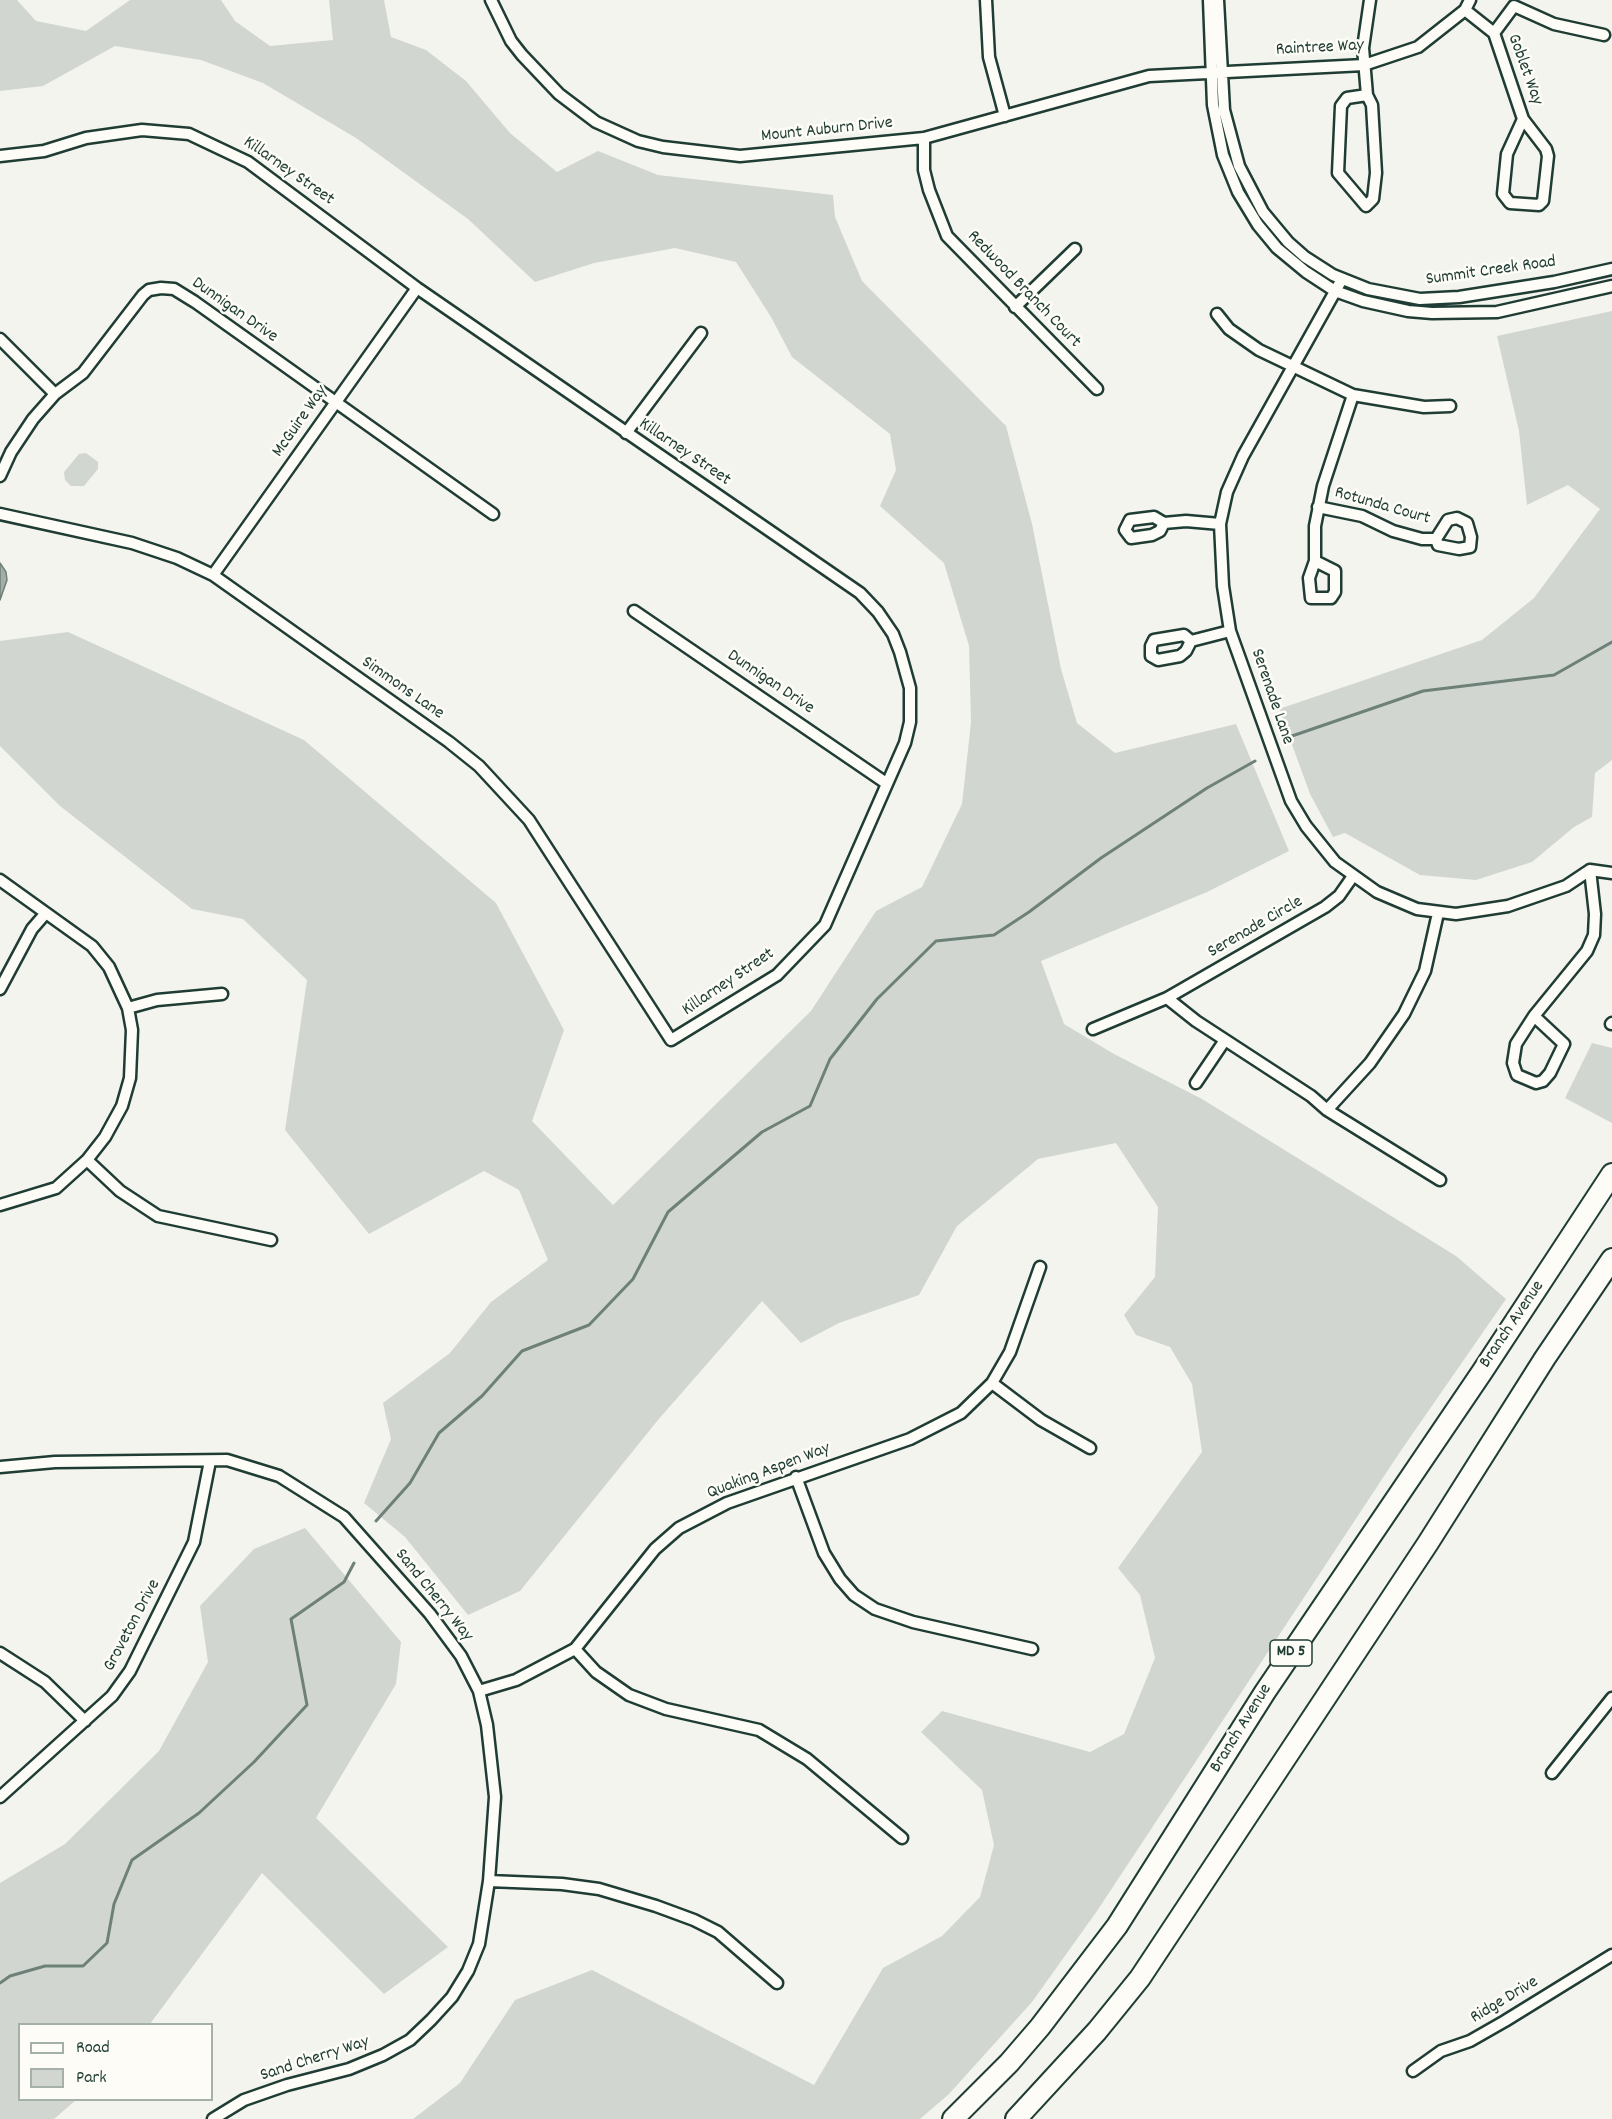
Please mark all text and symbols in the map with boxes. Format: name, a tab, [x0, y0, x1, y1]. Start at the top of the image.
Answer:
street label: Goblet Way	[1501, 32, 1547, 108]
street label: Raintree Way	[1275, 36, 1365, 62]
street label: Mount Auburn Drive	[760, 113, 894, 149]
street label: Killarney Street	[238, 133, 338, 211]
street label: Redwood Branch Court	[961, 227, 1085, 353]
street label: Summit Creek Road	[1425, 252, 1557, 292]
street label: Dunnigan Drive	[187, 273, 281, 349]
street label: McGuire Way	[268, 382, 334, 462]
street label: Killarney Street	[634, 414, 734, 492]
street label: Rotunda Court	[1332, 483, 1432, 531]
street label: Dunnigan Drive	[722, 646, 818, 720]
street label: Serenade Lane	[1245, 646, 1297, 748]
street label: Simmons Lane	[356, 653, 448, 725]
street label: Serenade Circle	[1205, 892, 1307, 964]
street label: Killarney Street	[679, 944, 779, 1022]
street label: Branch Avenue	[1476, 1277, 1550, 1373]
street label: Quaking Aspen Way	[705, 1439, 833, 1505]
street label: Sand Cherry Way	[389, 1545, 477, 1647]
street label: Groveton Drive	[100, 1576, 166, 1676]
road number: MD 5	[1270, 1640, 1312, 1666]
street label: Branch Avenue	[1206, 1681, 1278, 1777]
street label: Ridge Drive	[1467, 1972, 1543, 2030]
legend	[18, 2023, 213, 2101]
street label: Sand Cherry Way	[258, 2032, 372, 2088]
text: Road	[76, 2036, 110, 2061]
text: Park	[76, 2066, 107, 2091]

